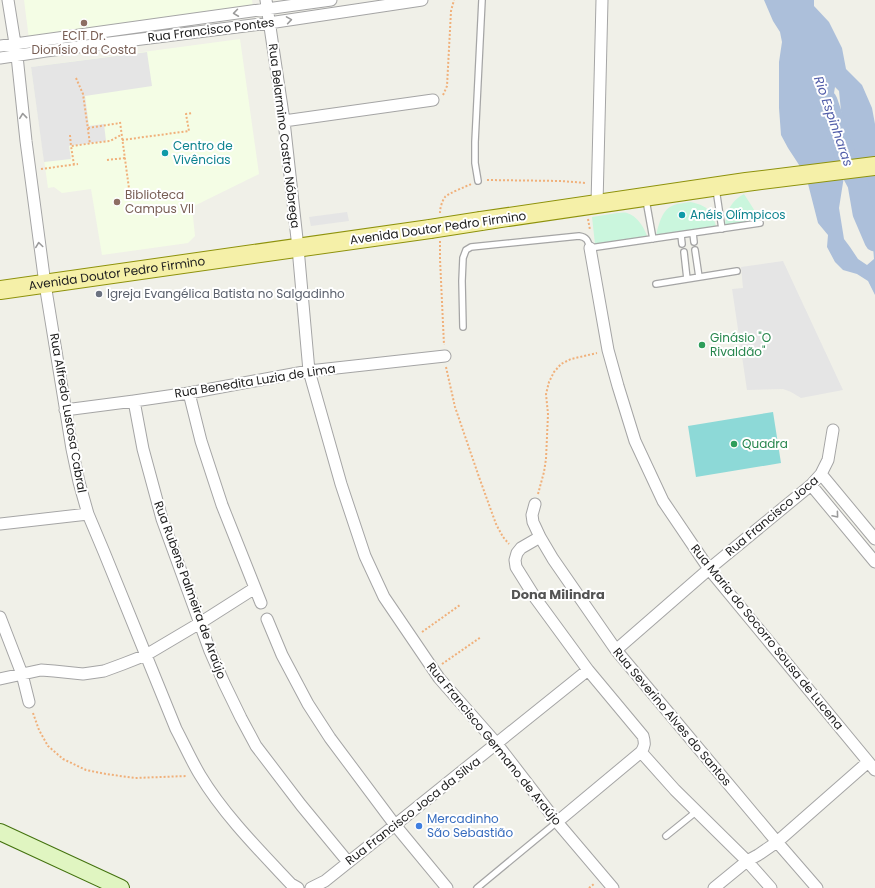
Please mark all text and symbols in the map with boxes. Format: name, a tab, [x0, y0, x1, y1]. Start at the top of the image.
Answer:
one-way arrow	[233, 8, 240, 17]
street label: Rua Francisco Pontes	[147, 13, 275, 46]
one-way arrow	[285, 16, 292, 25]
marker: ECIT Dr. Dionísio da Costa	[79, 18, 89, 28]
place label: ECIT Dr. Dionísio da Costa	[32, 27, 136, 58]
street label: Rua Belarmino Castro Nóbrega	[265, 42, 304, 229]
water label: Rio Espinharas	[809, 73, 858, 169]
one-way arrow	[19, 113, 28, 119]
place label: Centro de Vivências	[173, 137, 233, 168]
marker: Centro de Vivências	[160, 148, 170, 158]
place label: Biblioteca Campus VII	[125, 186, 194, 217]
marker: Biblioteca Campus VII	[112, 197, 122, 207]
place label: Anéis Olímpicos	[690, 206, 786, 223]
street label: Avenida Doutor Pedro Firmino	[349, 207, 528, 248]
marker: Anéis Olímpicos	[677, 210, 687, 220]
one-way arrow	[35, 242, 44, 248]
street label: Avenida Doutor Pedro Firmino	[27, 252, 206, 294]
place label: Igreja Evangélica Batista no Salgadinho	[107, 285, 345, 302]
marker: Igreja Evangélica Batista no Salgadinho	[94, 289, 104, 299]
place label: Ginásio "O Rivaldão"	[710, 329, 771, 360]
street label: Rua Alfredo Lustosa Cabral	[46, 332, 91, 494]
marker: Ginásio "O Rivaldão"	[697, 340, 707, 350]
street label: Rua Benedita Luzia de Lima	[173, 359, 337, 402]
place label: Quadra	[742, 435, 788, 452]
marker: Quadra	[729, 439, 739, 449]
street label: Rua Francisco Joca	[722, 472, 822, 560]
street label: Rua Rubens Palmeira de Araújo	[150, 498, 231, 682]
one-way arrow	[831, 510, 838, 517]
street label: Rua Maria do Socorro Sousa de Lucena	[687, 540, 848, 733]
district label: Dona Milindra	[511, 585, 605, 604]
street label: Rua Severino Alves do Santos	[609, 644, 735, 789]
street label: Rua Francisco Germano de Araújo	[423, 659, 566, 829]
street label: Rua Francisco Joca da Silva	[342, 752, 484, 869]
place label: Mercadinho São Sebastião	[427, 810, 513, 841]
marker: Mercadinho São Sebastião	[414, 821, 424, 831]

